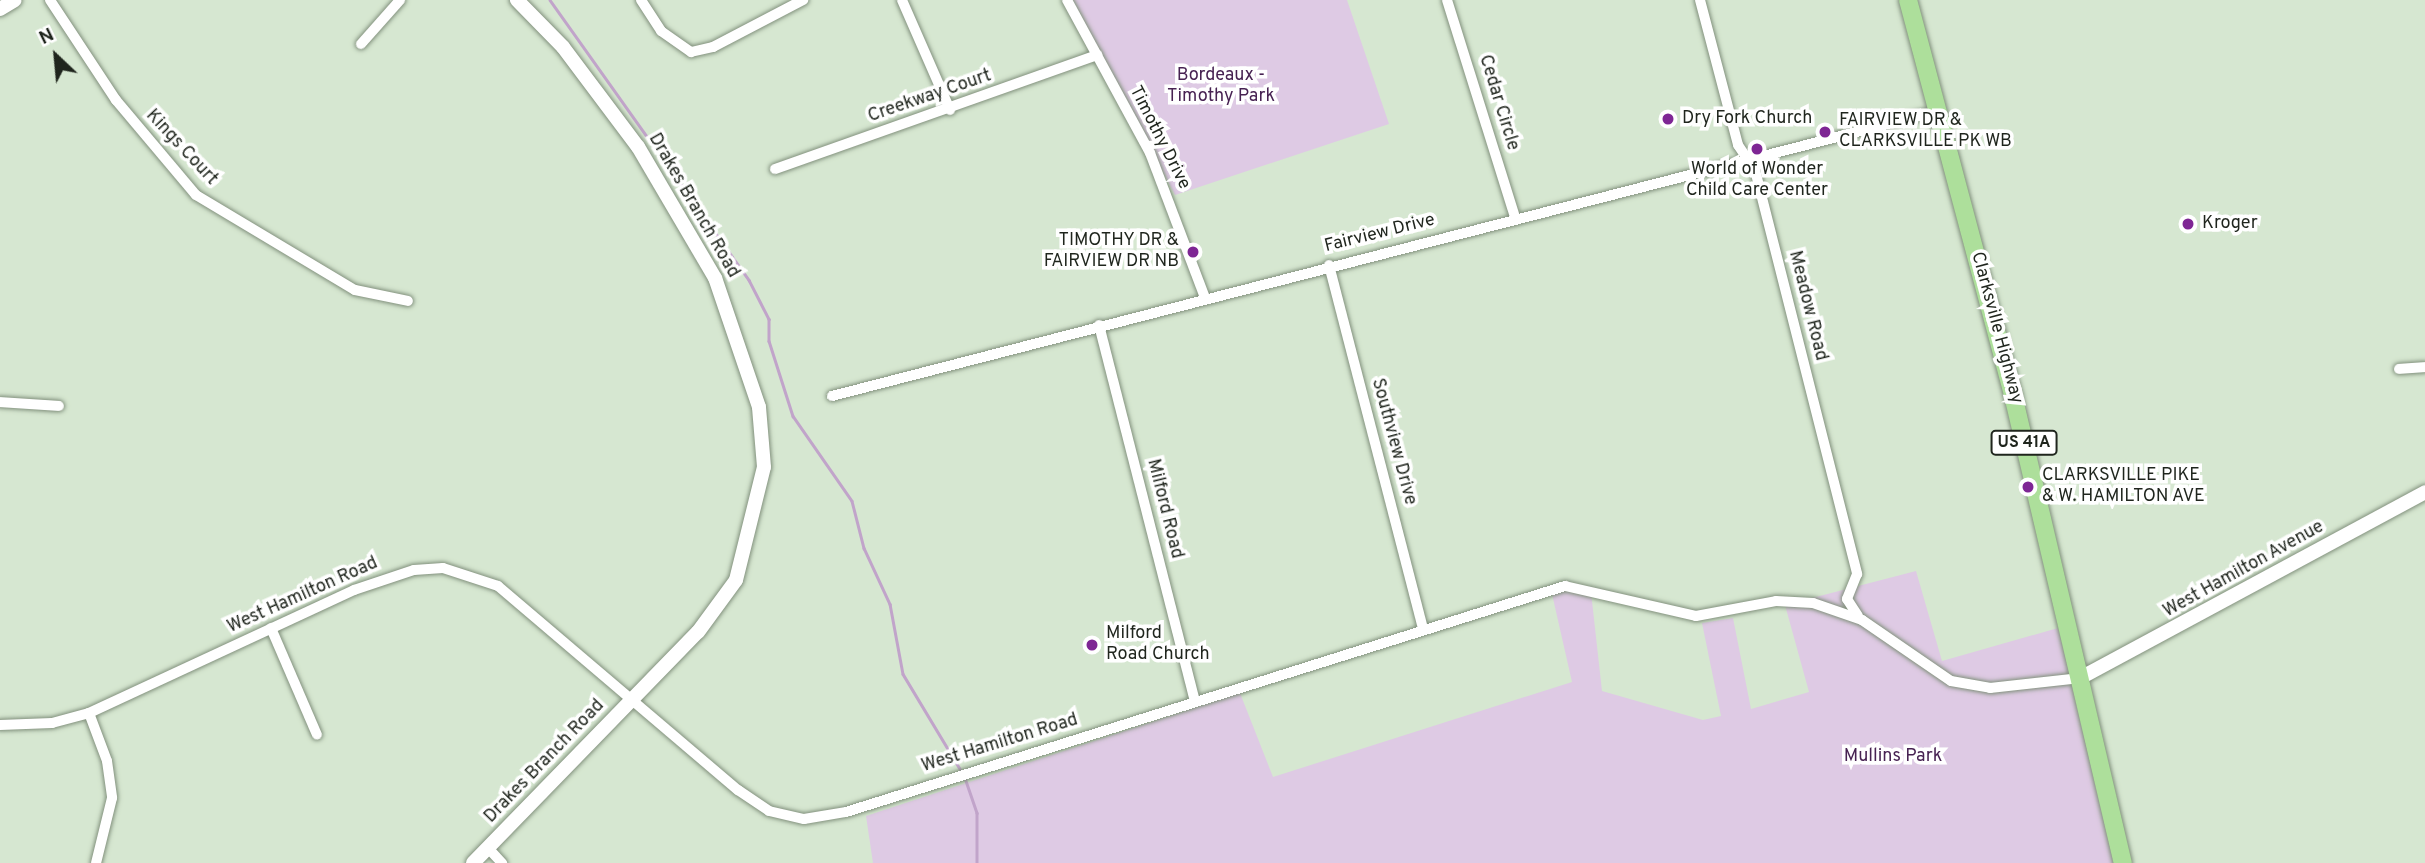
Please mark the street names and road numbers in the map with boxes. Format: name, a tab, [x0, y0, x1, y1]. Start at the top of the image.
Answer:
street label: Cedar Circle	[1473, 53, 1523, 153]
street label: Creekway Court	[865, 66, 995, 128]
street label: Timothy Drive	[1124, 83, 1194, 193]
street label: Kings Court	[140, 106, 222, 190]
street label: Drakes Branch Road	[643, 130, 743, 282]
street label: Fairview Drive	[1323, 210, 1437, 258]
street label: Meadow Road	[1783, 249, 1831, 363]
street label: Clarksville Highway	[1965, 250, 2027, 406]
street label: Southview Drive	[1366, 376, 1420, 508]
road number: US 41A	[1989, 430, 2059, 456]
street label: Milford Road	[1141, 457, 1187, 561]
street label: West Hamilton Avenue	[2160, 517, 2328, 623]
street label: West Hamilton Road	[224, 553, 382, 639]
street label: Drakes Branch Road	[481, 696, 609, 828]
street label: West Hamilton Road	[919, 710, 1081, 778]

